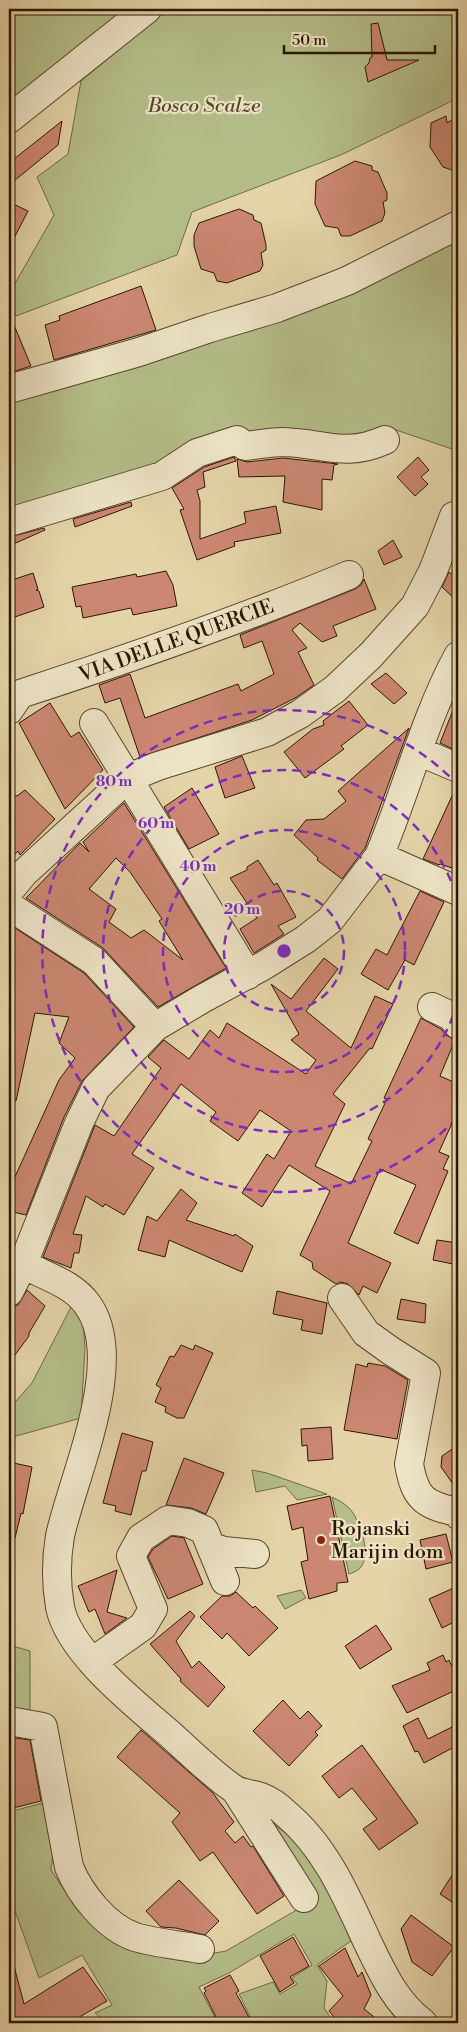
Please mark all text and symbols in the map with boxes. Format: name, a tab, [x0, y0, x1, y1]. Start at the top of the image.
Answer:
scale bar	[284, 22, 436, 54]
text: 50 m	[292, 31, 326, 50]
park label: Bosco Scalze	[147, 94, 261, 119]
street label: VIA DELLE QUERCIE	[75, 594, 278, 689]
text: 80 m	[96, 772, 133, 791]
text: 60 m	[138, 814, 175, 833]
text: 40 m	[179, 857, 217, 876]
text: 20 m	[224, 900, 261, 919]
centre of rings	[275, 942, 293, 960]
place label: Rojanski Marijin dom	[331, 1517, 444, 1565]
marker: Rojanski Marijin dom	[315, 1534, 327, 1546]

